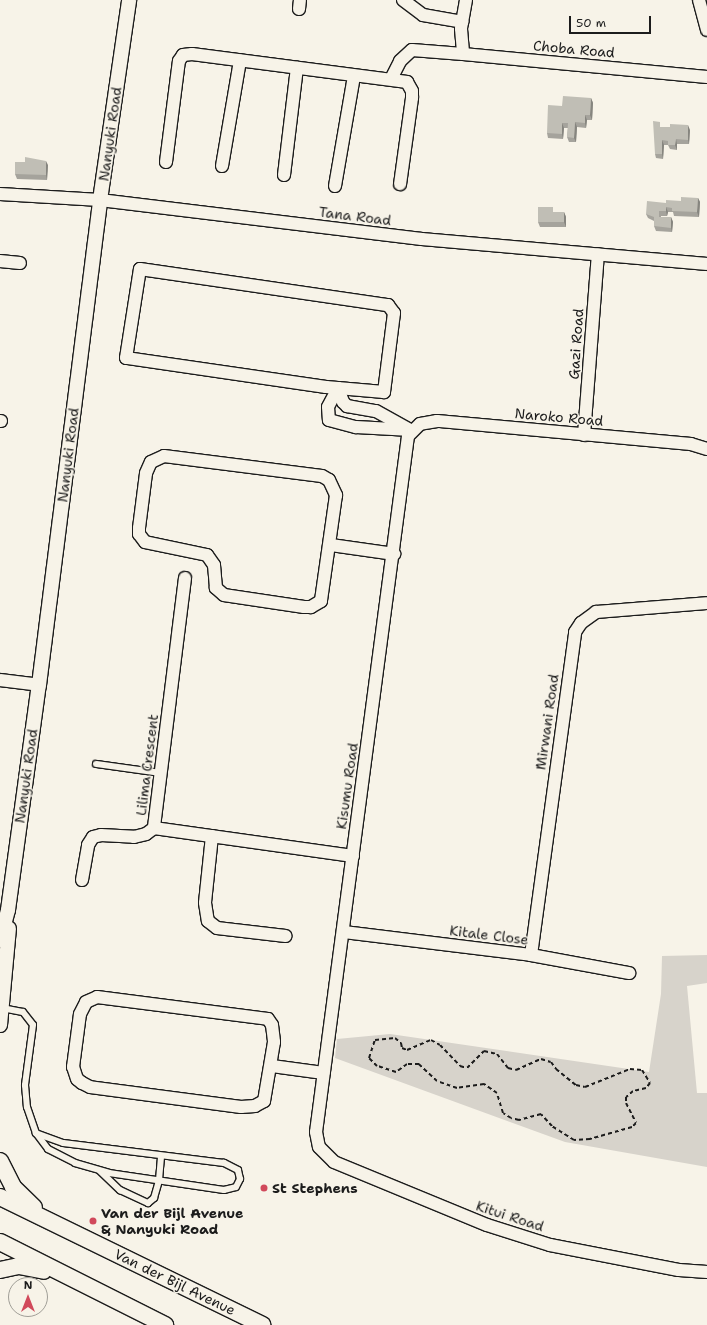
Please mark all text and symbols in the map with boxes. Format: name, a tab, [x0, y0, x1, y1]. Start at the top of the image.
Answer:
scale bar	[571, 8, 653, 34]
text: 50 m	[576, 15, 606, 31]
street label: Choba Road	[532, 37, 616, 61]
street label: Nanyuki Road	[95, 86, 125, 182]
street label: Tana Road	[318, 203, 392, 229]
street label: Gazi Road	[565, 308, 587, 380]
street label: Naroko Road	[514, 405, 604, 429]
street label: Nanyuki Road	[54, 407, 82, 503]
street label: Mirwani Road	[532, 673, 562, 771]
street label: Lilima Crescent	[132, 713, 162, 817]
street label: Nanyuki Road	[11, 728, 41, 824]
street label: Kisumu Road	[333, 742, 361, 830]
street label: Kitale Close	[449, 922, 529, 948]
place label: St Stephens	[272, 1180, 358, 1196]
marker: St Stephens	[259, 1183, 269, 1193]
street label: Kitui Road	[474, 1197, 546, 1235]
place label: Van der Bijl Avenue & Nanyuki Road	[101, 1205, 243, 1238]
marker: Van der Bijl Avenue & Nanyuki Road	[88, 1216, 98, 1226]
street label: Van der Bijl Avenue	[112, 1245, 238, 1319]
north arrow	[8, 1277, 48, 1317]
text: N	[24, 1278, 32, 1293]

